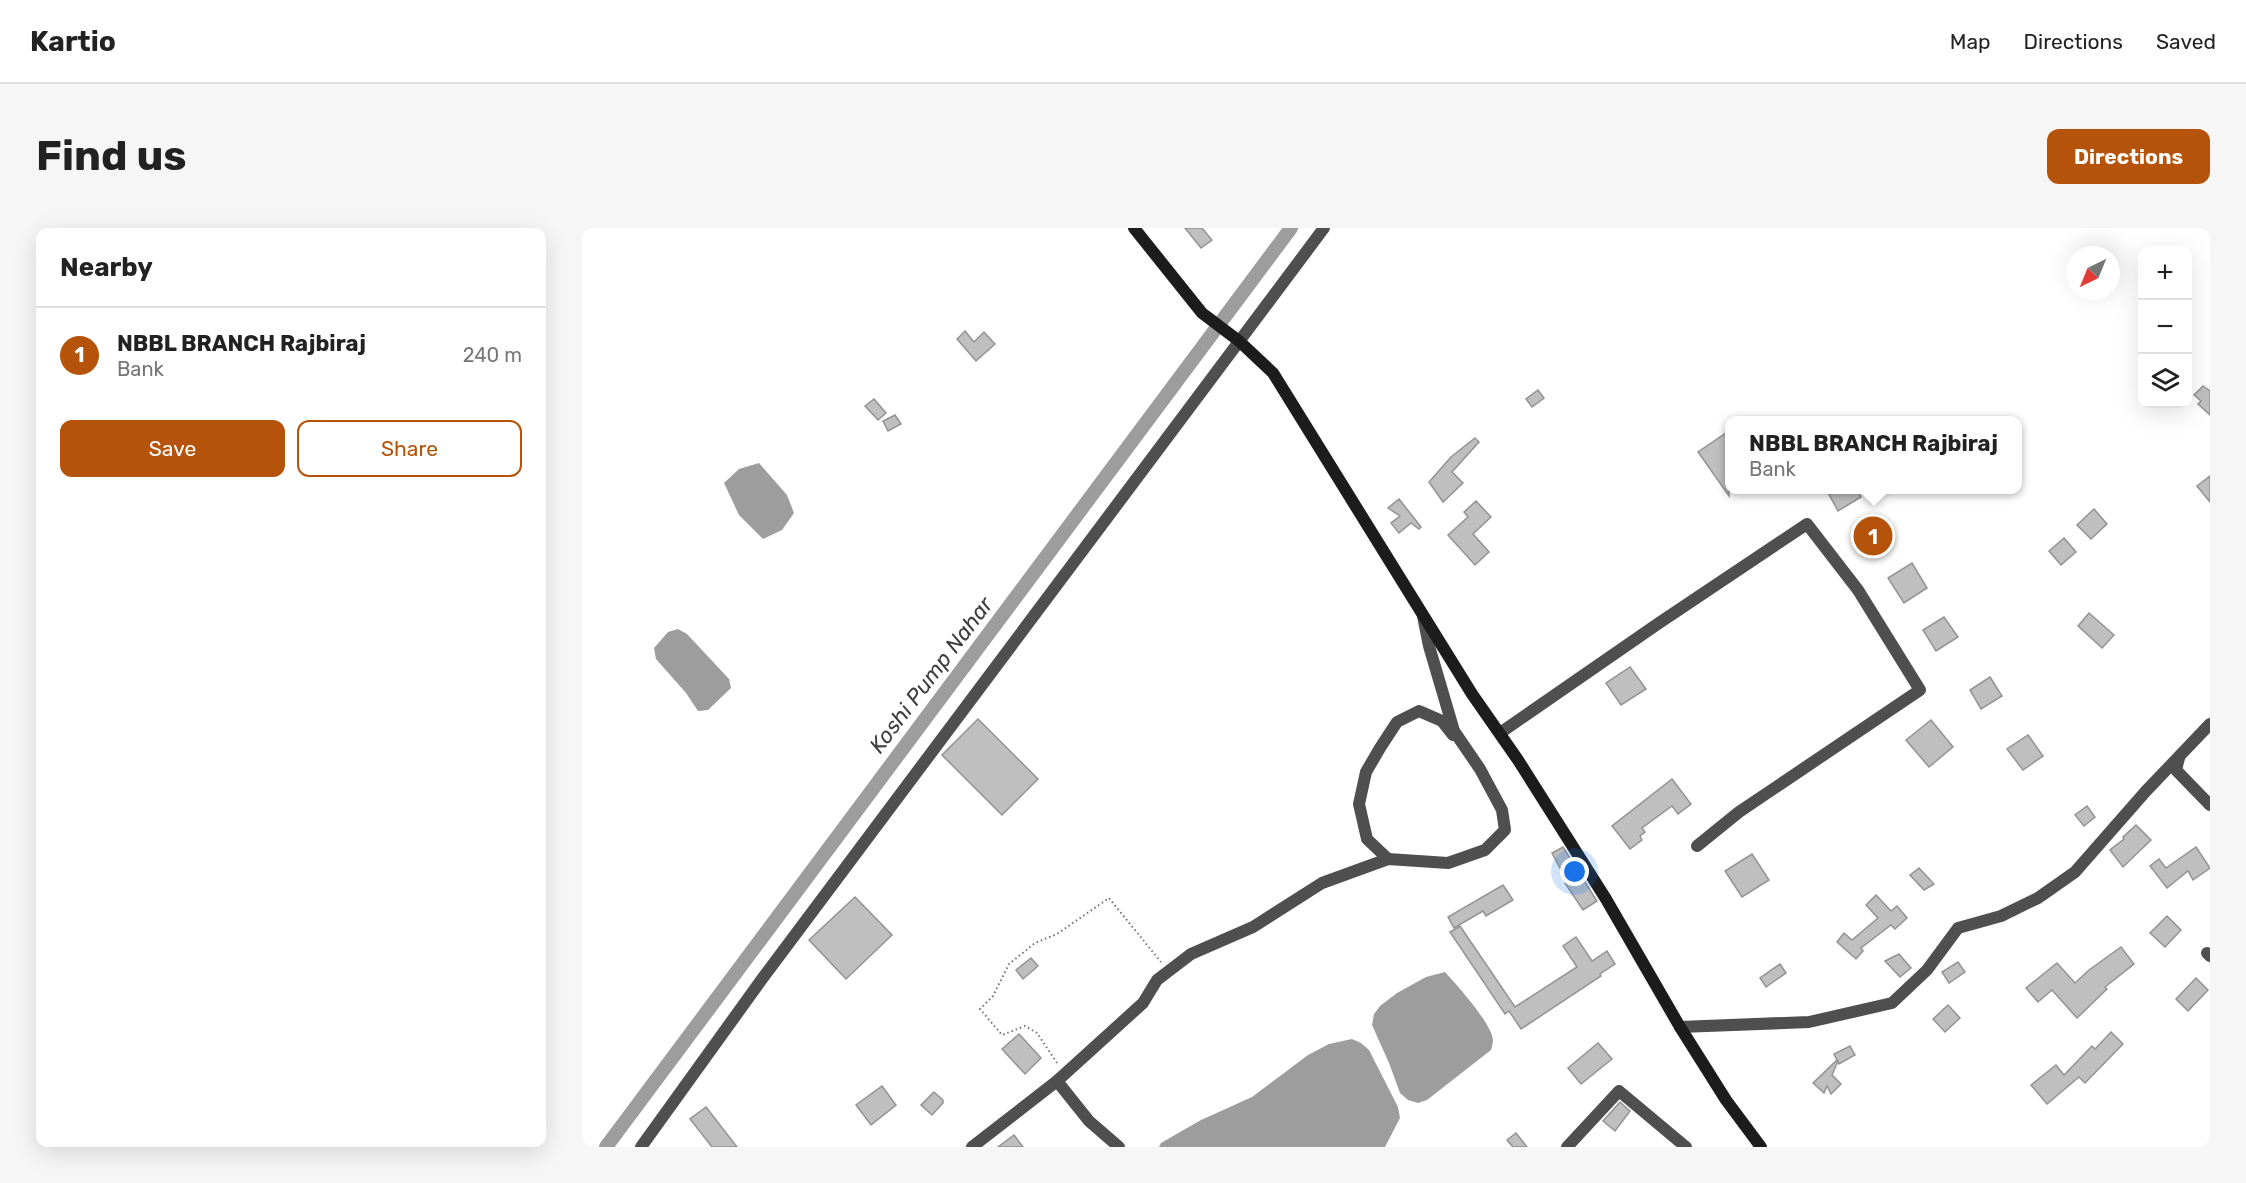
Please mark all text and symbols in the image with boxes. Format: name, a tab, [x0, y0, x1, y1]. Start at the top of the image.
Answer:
text: Kartio	[30, 25, 116, 58]
text: Map	[1950, 29, 1991, 54]
text: Directions	[2024, 29, 2123, 54]
text: Saved	[2156, 29, 2216, 54]
button: Directions	[2047, 129, 2210, 184]
text: Find us	[36, 131, 187, 181]
north arrow	[2066, 246, 2120, 300]
map controls	[2138, 246, 2192, 408]
button: +	[2138, 246, 2192, 300]
text: Nearby	[60, 252, 153, 283]
button: −	[2138, 300, 2192, 354]
text: NBBL BRANCH Rajbiraj	[117, 330, 366, 357]
text: 1	[75, 343, 84, 367]
text: 240 m	[463, 343, 522, 367]
button: layers	[2138, 354, 2192, 408]
text: Bank	[117, 357, 164, 381]
popup	[1725, 416, 2022, 494]
button: Save	[60, 420, 285, 477]
button: Share	[297, 420, 522, 477]
text: NBBL BRANCH Rajbiraj	[1749, 430, 1998, 457]
text: Bank	[1749, 457, 1796, 481]
pin: 1	[1854, 514, 1892, 558]
water label: Koshi Pump Nahar	[863, 590, 1000, 758]
your location	[1560, 857, 1589, 886]

